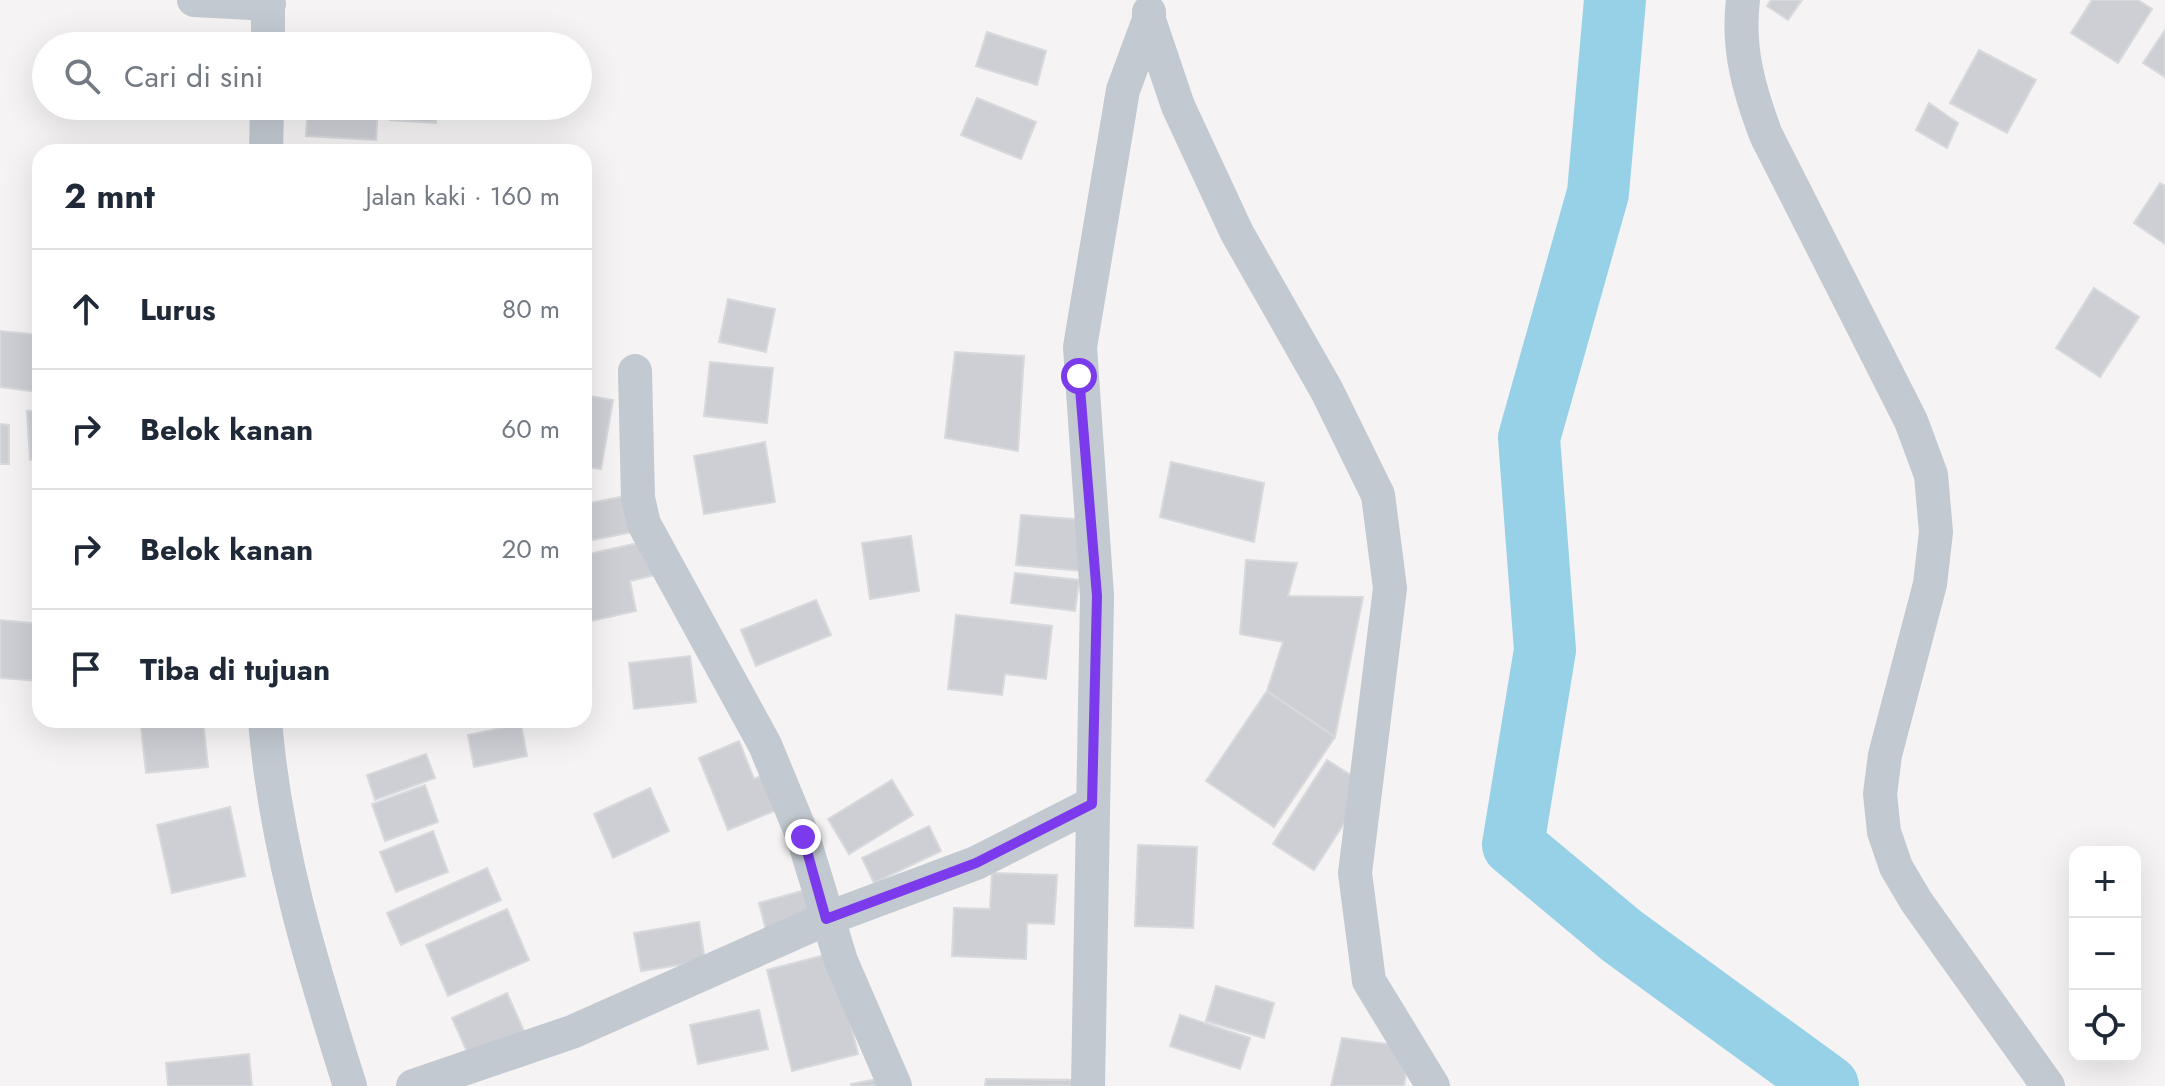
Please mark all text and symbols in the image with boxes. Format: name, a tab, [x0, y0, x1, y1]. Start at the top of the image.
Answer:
search box	[32, 32, 592, 120]
icon: search	[60, 54, 104, 98]
text: Cari di sini	[124, 55, 263, 98]
text: 2 mnt	[64, 172, 155, 221]
text: Jalan kaki · 160 m	[365, 177, 560, 215]
icon: ahead	[64, 287, 108, 331]
text: Lurus	[140, 288, 216, 331]
text: 80 m	[502, 290, 560, 328]
route start	[1061, 358, 1097, 394]
icon: right	[64, 407, 108, 451]
text: Belok kanan	[140, 408, 313, 451]
text: 60 m	[501, 410, 560, 448]
icon: right	[64, 527, 108, 571]
text: Belok kanan	[140, 528, 313, 571]
text: 20 m	[502, 530, 560, 568]
icon: arrive	[64, 647, 108, 691]
text: Tiba di tujuan	[140, 648, 330, 691]
route end	[785, 819, 821, 855]
map controls	[2069, 846, 2141, 1062]
button: +	[2069, 846, 2141, 918]
button: −	[2069, 918, 2141, 990]
button: locate	[2069, 990, 2141, 1062]

